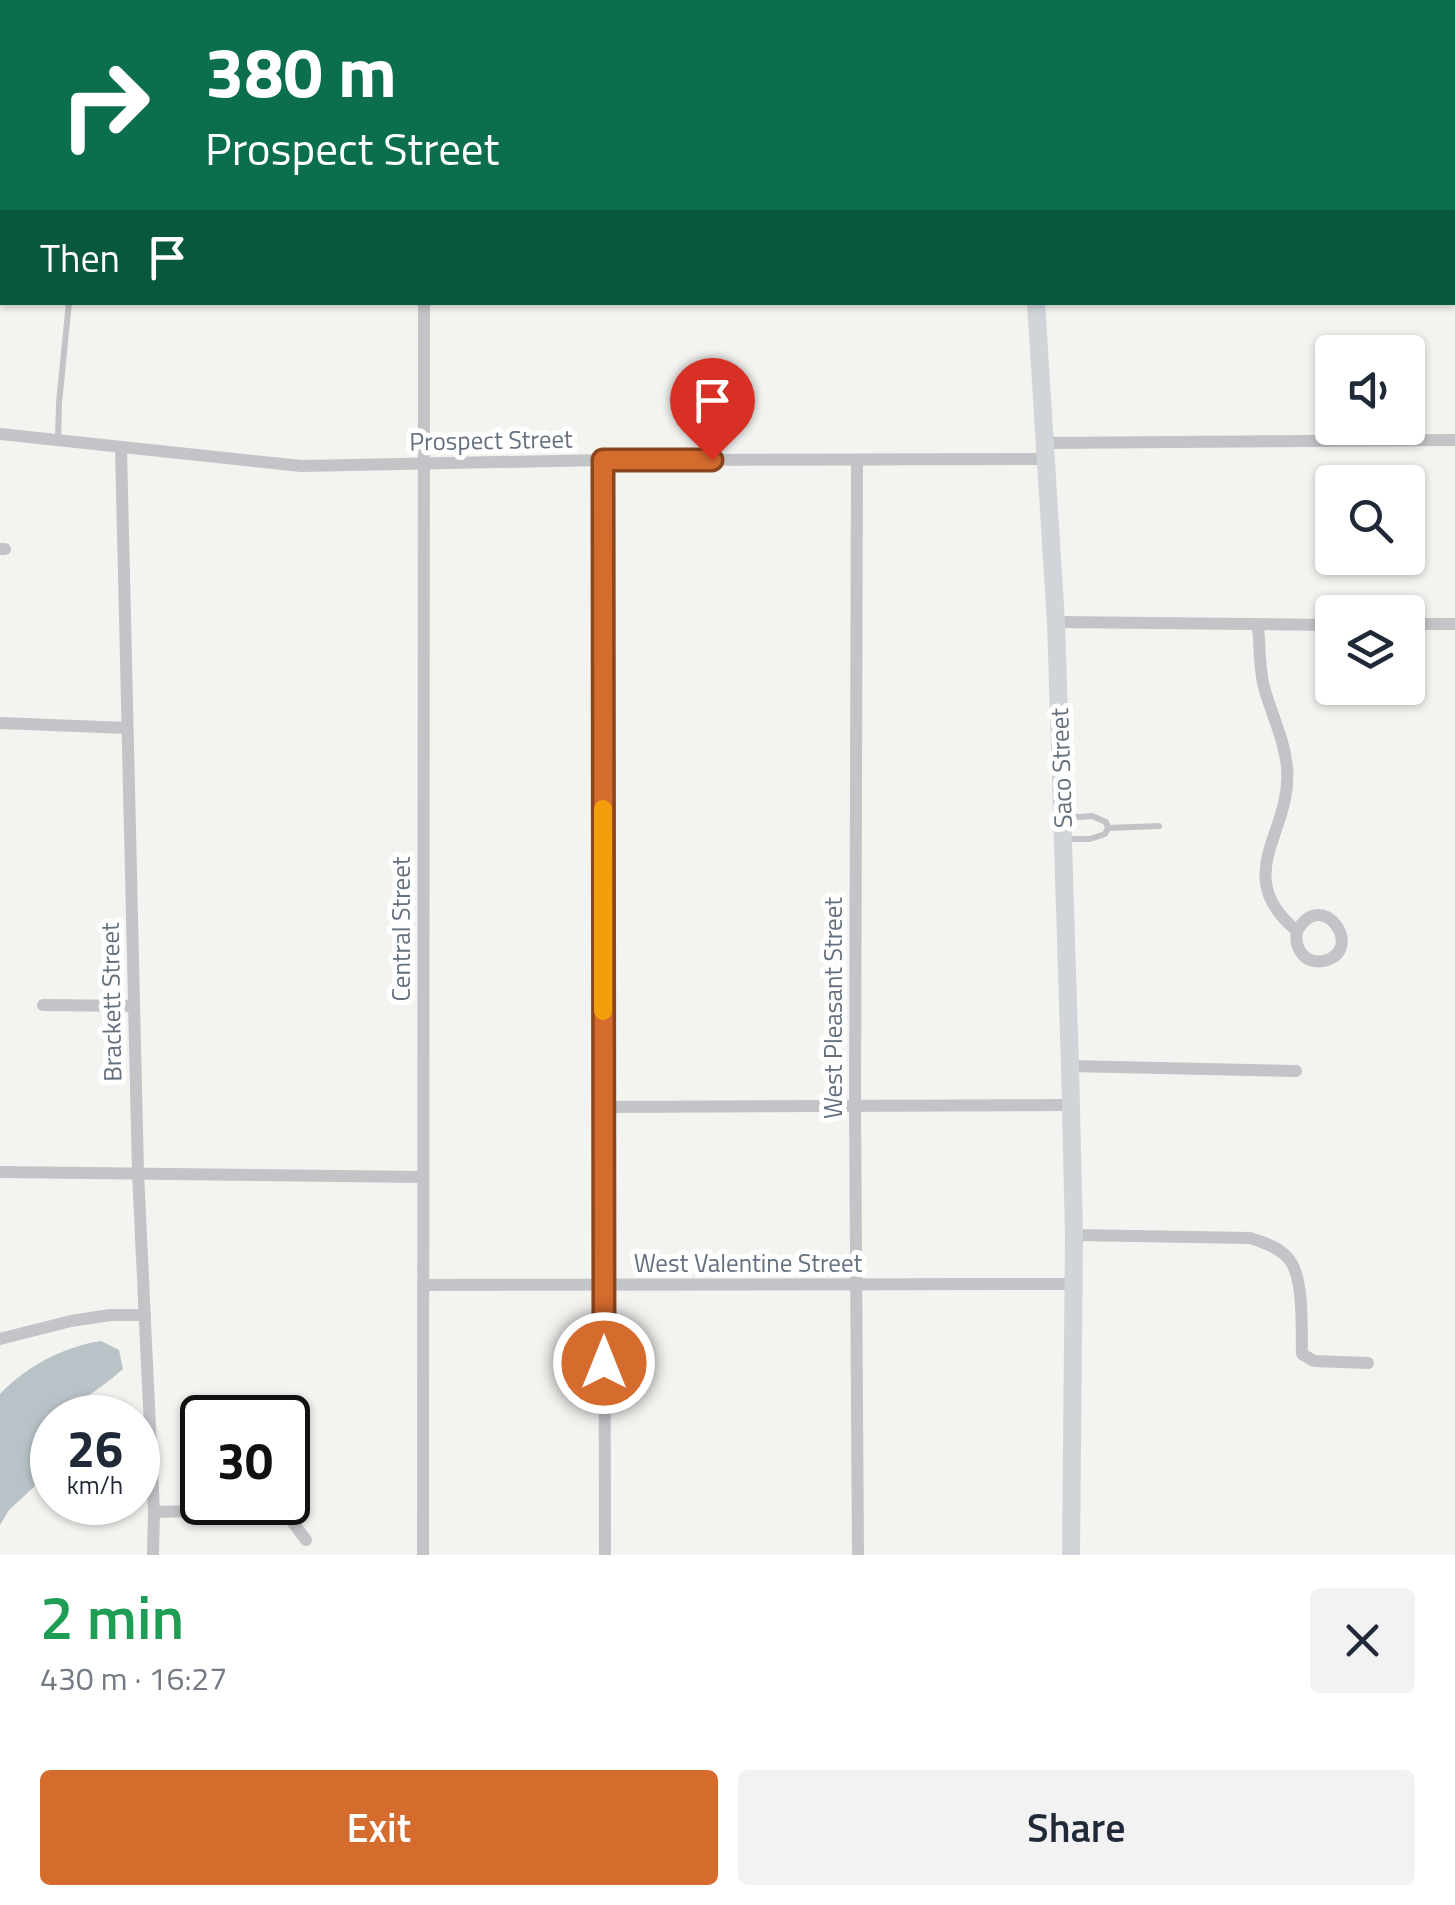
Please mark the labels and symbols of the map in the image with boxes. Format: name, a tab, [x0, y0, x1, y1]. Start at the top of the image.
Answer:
pin	[670, 358, 755, 461]
street label: Prospect Street	[409, 420, 573, 460]
street label: Saco Street	[1040, 707, 1082, 829]
street label: Central Street	[382, 856, 420, 1002]
street label: West Pleasant Street	[814, 897, 852, 1119]
street label: Brackett Street	[91, 922, 131, 1082]
street label: West Valentine Street	[634, 1244, 863, 1282]
position arrow	[552, 1311, 656, 1415]
speed limit sign: 30	[180, 1395, 310, 1525]

